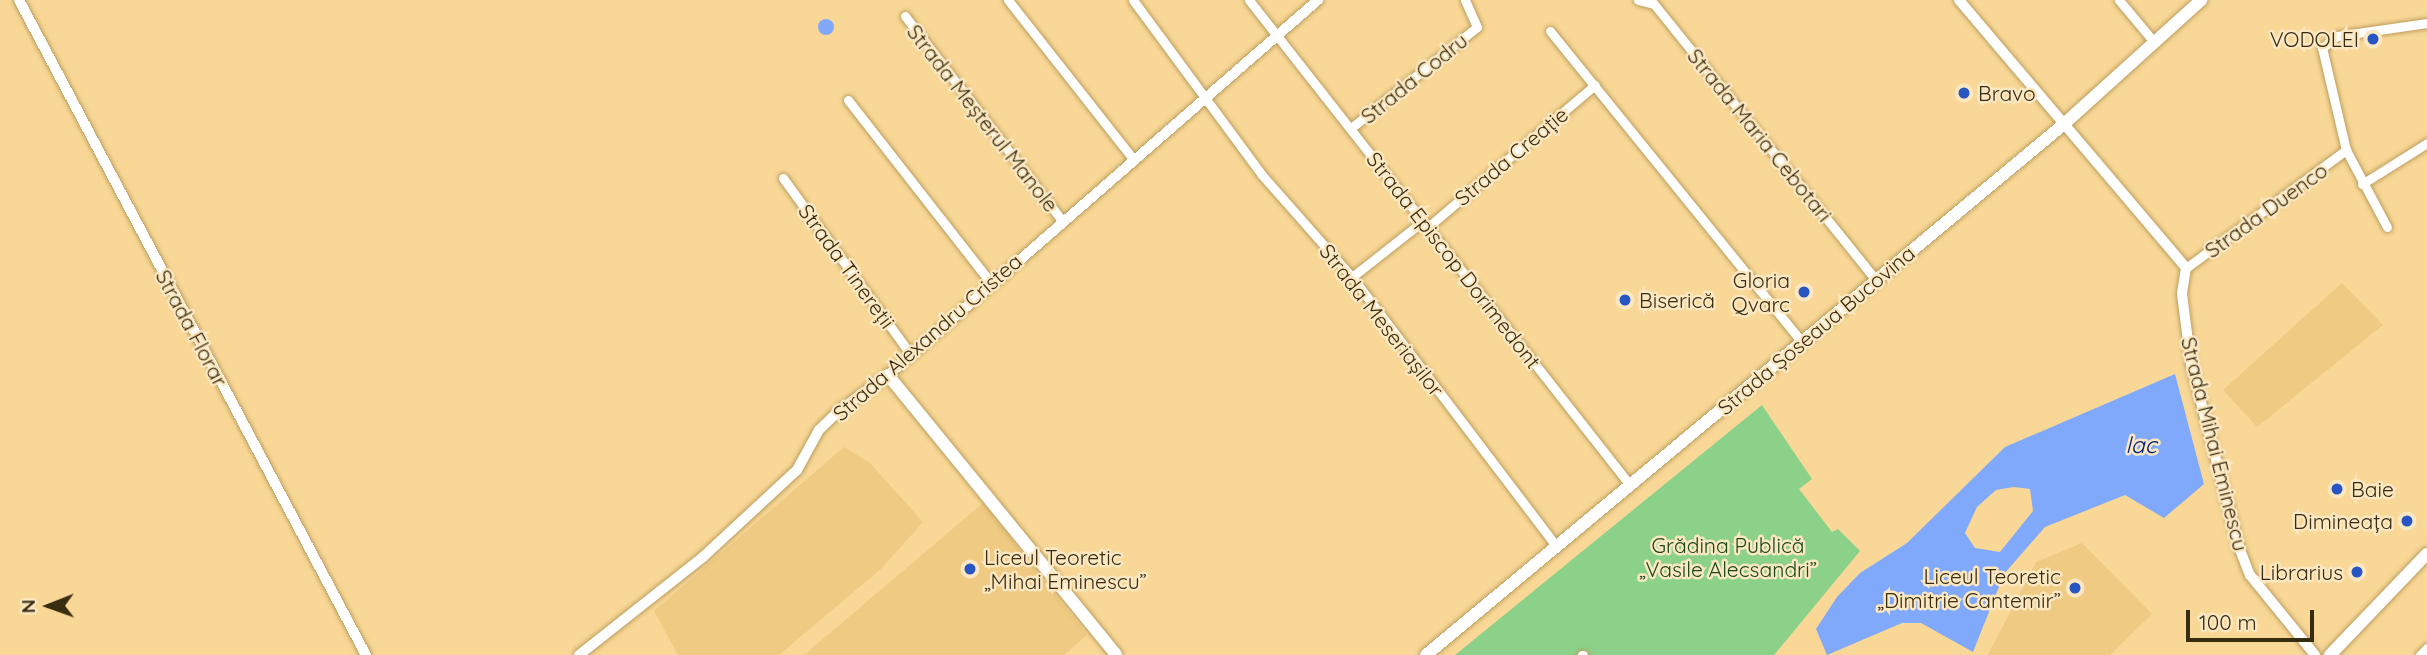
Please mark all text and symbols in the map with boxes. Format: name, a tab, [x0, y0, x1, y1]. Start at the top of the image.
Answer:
street label: Strada Meșterul Manole	[902, 19, 1064, 217]
place label: VODOLEI	[2270, 26, 2359, 52]
street label: Strada Codru	[1356, 27, 1472, 129]
marker: VODOLEI	[2365, 31, 2381, 47]
street label: Strada Maria Cebotari	[1682, 43, 1838, 227]
place label: Bravo	[1978, 80, 2036, 106]
marker: Bravo	[1956, 85, 1972, 101]
street label: Strada Creație	[1449, 101, 1573, 211]
street label: Strada Episcop Dorimedont	[1362, 147, 1546, 373]
street label: Strada Duenco	[2200, 157, 2332, 263]
street label: Strada Tinereții	[793, 199, 901, 333]
street label: Strada Meseriașilor	[1315, 239, 1449, 401]
street label: Strada Șoseaua Bucovina	[1712, 240, 1920, 420]
street label: Strada Alexandru Cristea	[827, 248, 1027, 426]
street label: Strada Florar	[151, 265, 233, 391]
place label: Gloria Qvarc	[1731, 267, 1790, 317]
marker: Gloria Qvarc	[1796, 284, 1812, 300]
place label: Biserică	[1639, 287, 1715, 313]
marker: Biserică	[1617, 292, 1633, 308]
street label: Strada Mihai Eminescu	[2176, 334, 2254, 554]
water label: lac	[2125, 431, 2157, 459]
place label: Baie	[2351, 476, 2394, 502]
marker: Baie	[2329, 481, 2345, 497]
place label: Dimineața	[2293, 508, 2393, 534]
marker: Dimineața	[2399, 513, 2415, 529]
park label: Grădina Publică „Vasile Alecsandri”	[1639, 532, 1817, 582]
place label: Liceul Teoretic „Mihai Eminescu”	[984, 544, 1147, 594]
place label: Librarius	[2260, 559, 2343, 585]
marker: Liceul Teoretic „Mihai Eminescu”	[962, 561, 978, 577]
place label: Liceul Teoretic „Dimitrie Cantemir”	[1877, 563, 2061, 613]
marker: Librarius	[2349, 564, 2365, 580]
north arrow	[14, 571, 84, 641]
marker: Liceul Teoretic „Dimitrie Cantemir”	[2067, 580, 2083, 596]
scale bar	[2189, 596, 2317, 640]
text: N	[16, 599, 40, 614]
text: 100 m	[2199, 609, 2257, 635]

